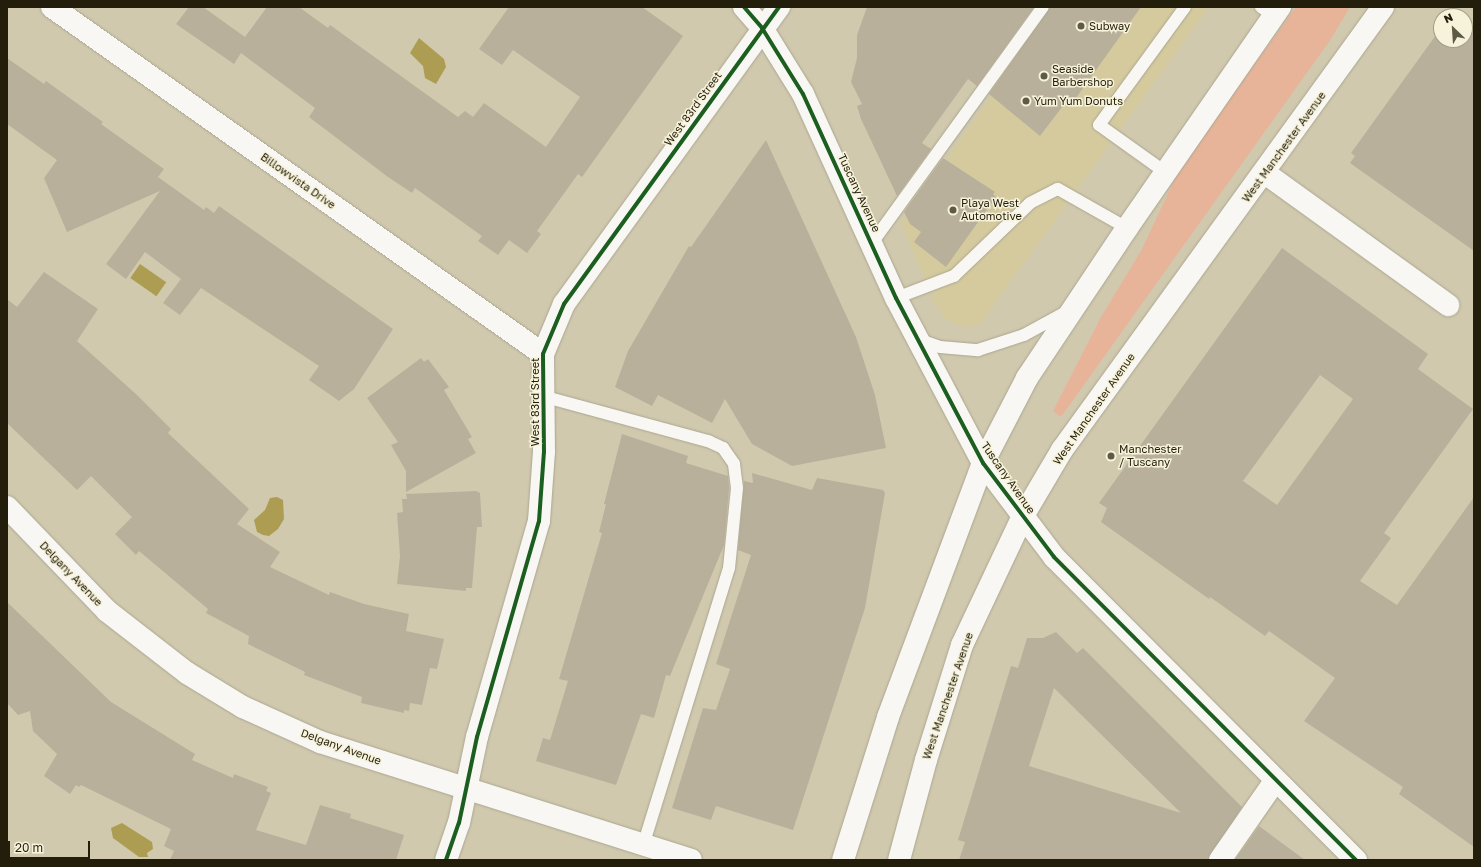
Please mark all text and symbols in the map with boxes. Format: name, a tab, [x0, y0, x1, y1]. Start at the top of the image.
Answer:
north arrow	[1433, 8, 1473, 48]
text: N	[1442, 10, 1455, 25]
place label: Subway	[1089, 19, 1130, 33]
marker: Subway	[1076, 21, 1086, 31]
place label: Seaside Barbershop	[1052, 63, 1113, 89]
street label: West 83rd Street	[662, 69, 724, 149]
marker: Seaside Barbershop	[1039, 71, 1049, 81]
street label: West Manchester Avenue	[1239, 89, 1329, 205]
place label: Yum Yum Donuts	[1034, 94, 1123, 108]
marker: Yum Yum Donuts	[1021, 96, 1031, 106]
street label: Billowvista Drive	[258, 150, 338, 212]
street label: Tuscany Avenue	[835, 152, 883, 234]
place label: Playa West Automotive	[961, 197, 1022, 223]
marker: Playa West Automotive	[948, 205, 958, 215]
street label: West Manchester Avenue	[1050, 351, 1138, 467]
street label: West 83rd Street	[528, 358, 542, 446]
street label: Tuscany Avenue	[978, 439, 1038, 517]
place label: Manchester / Tuscany	[1119, 443, 1181, 469]
marker: Manchester / Tuscany	[1106, 451, 1116, 461]
street label: Delgany Avenue	[37, 539, 105, 609]
street label: West Manchester Avenue	[920, 631, 976, 761]
street label: Delgany Avenue	[299, 726, 383, 768]
scale bar	[10, 833, 92, 859]
text: 20 m	[15, 840, 43, 855]

